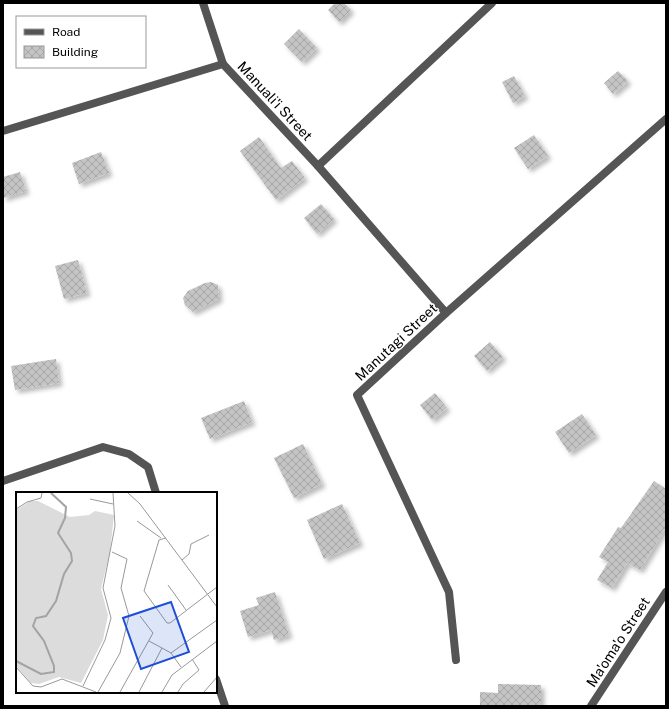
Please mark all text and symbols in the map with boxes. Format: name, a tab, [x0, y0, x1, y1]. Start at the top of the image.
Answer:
legend	[16, 16, 146, 68]
text: Road	[52, 25, 80, 39]
text: Building	[52, 45, 98, 59]
street label: Manuali'i Street	[234, 58, 316, 144]
street label: Manutagi Street	[352, 300, 440, 384]
inset map	[16, 492, 217, 693]
street label: Ma'oma'o Street	[583, 594, 653, 690]

